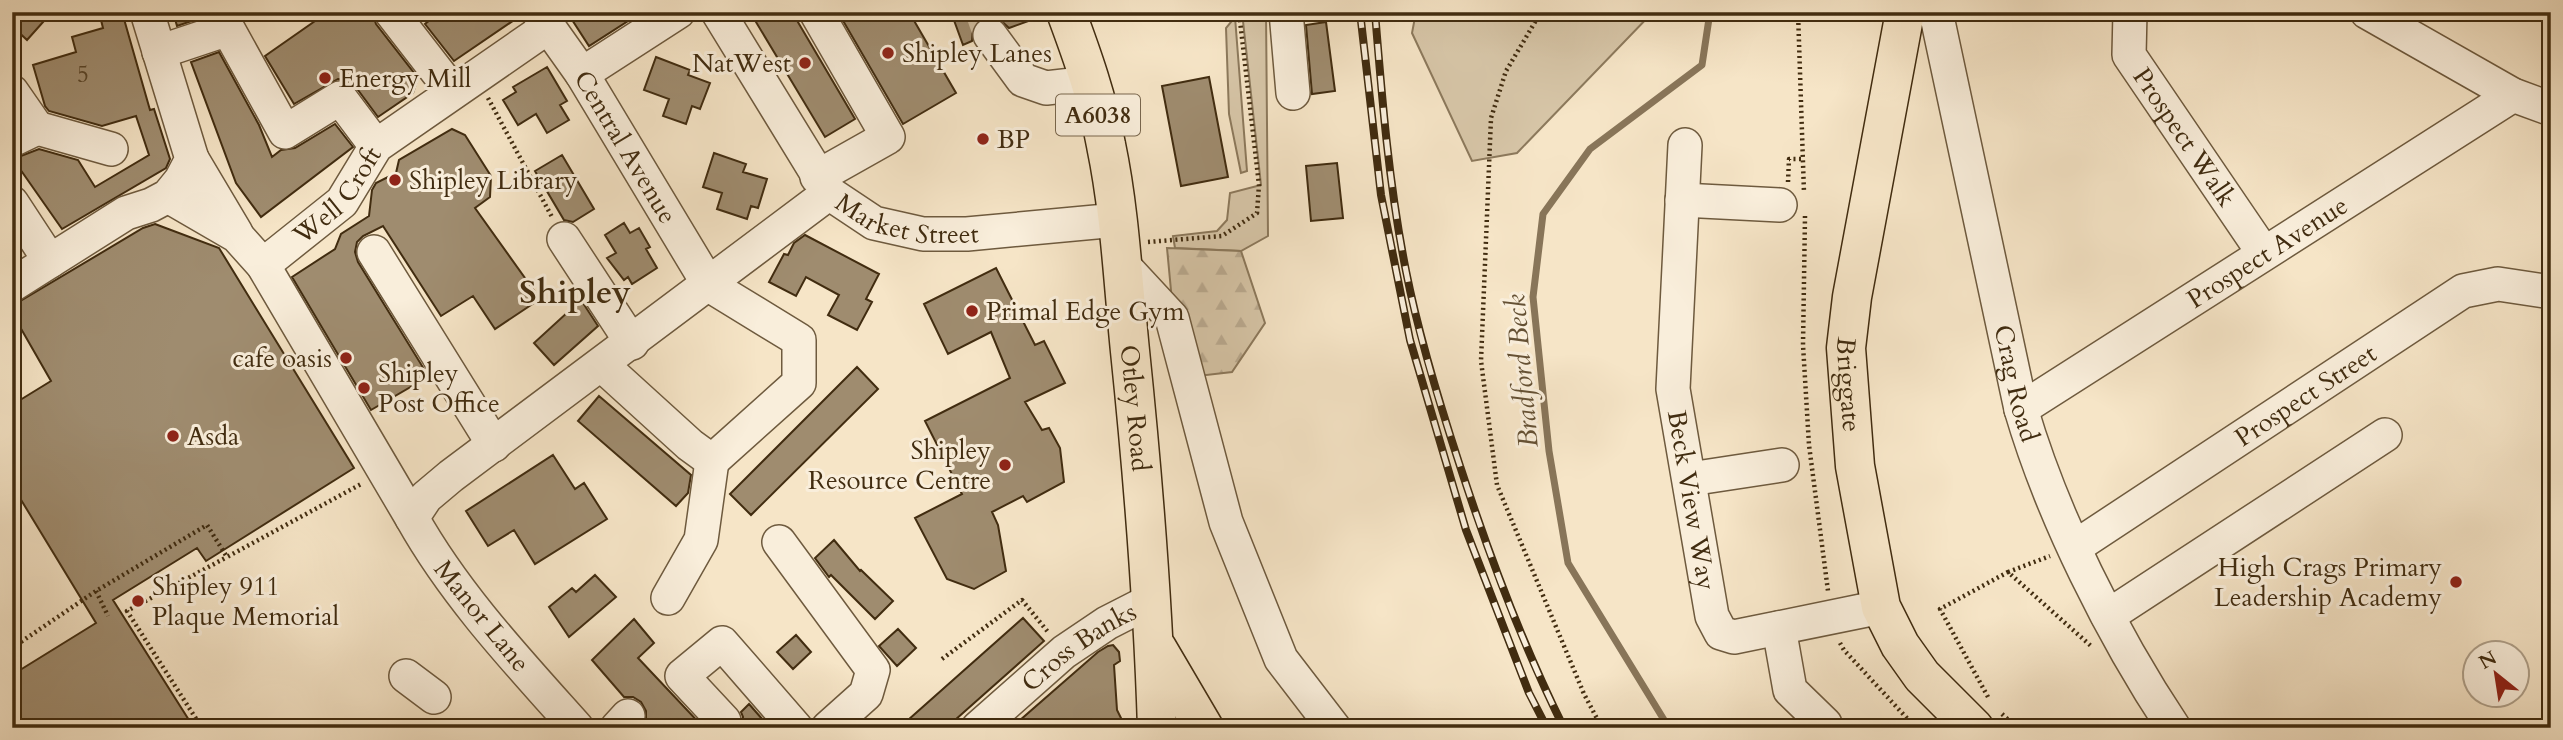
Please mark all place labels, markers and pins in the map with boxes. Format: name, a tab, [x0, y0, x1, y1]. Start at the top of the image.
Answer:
place label: Shipley Lanes	[902, 36, 1052, 71]
marker: Shipley Lanes	[880, 45, 896, 61]
place label: NatWest	[692, 46, 791, 81]
marker: NatWest	[797, 55, 813, 71]
place label: Energy Mill	[339, 61, 472, 96]
marker: Energy Mill	[317, 70, 333, 86]
place label: BP	[997, 122, 1030, 157]
marker: BP	[975, 131, 991, 147]
place label: Shipley Library	[409, 163, 578, 198]
marker: Shipley Library	[387, 172, 403, 188]
place label: Primal Edge Gym	[986, 294, 1185, 329]
marker: Primal Edge Gym	[964, 303, 980, 319]
place label: cafe oasis	[232, 341, 332, 376]
marker: cafe oasis	[338, 350, 354, 366]
place label: Shipley Post Office	[378, 356, 500, 421]
marker: Shipley Post Office	[356, 380, 372, 396]
place label: Asda	[187, 419, 239, 454]
marker: Asda	[165, 428, 181, 444]
place label: Shipley Resource Centre	[808, 433, 991, 498]
marker: Shipley Resource Centre	[997, 457, 1013, 473]
place label: High Crags Primary Leadership Academy	[2214, 550, 2442, 615]
place label: Shipley 911 Plaque Memorial	[152, 569, 340, 634]
marker: High Crags Primary Leadership Academy	[2448, 574, 2464, 590]
marker: Shipley 911 Plaque Memorial	[130, 593, 146, 609]

